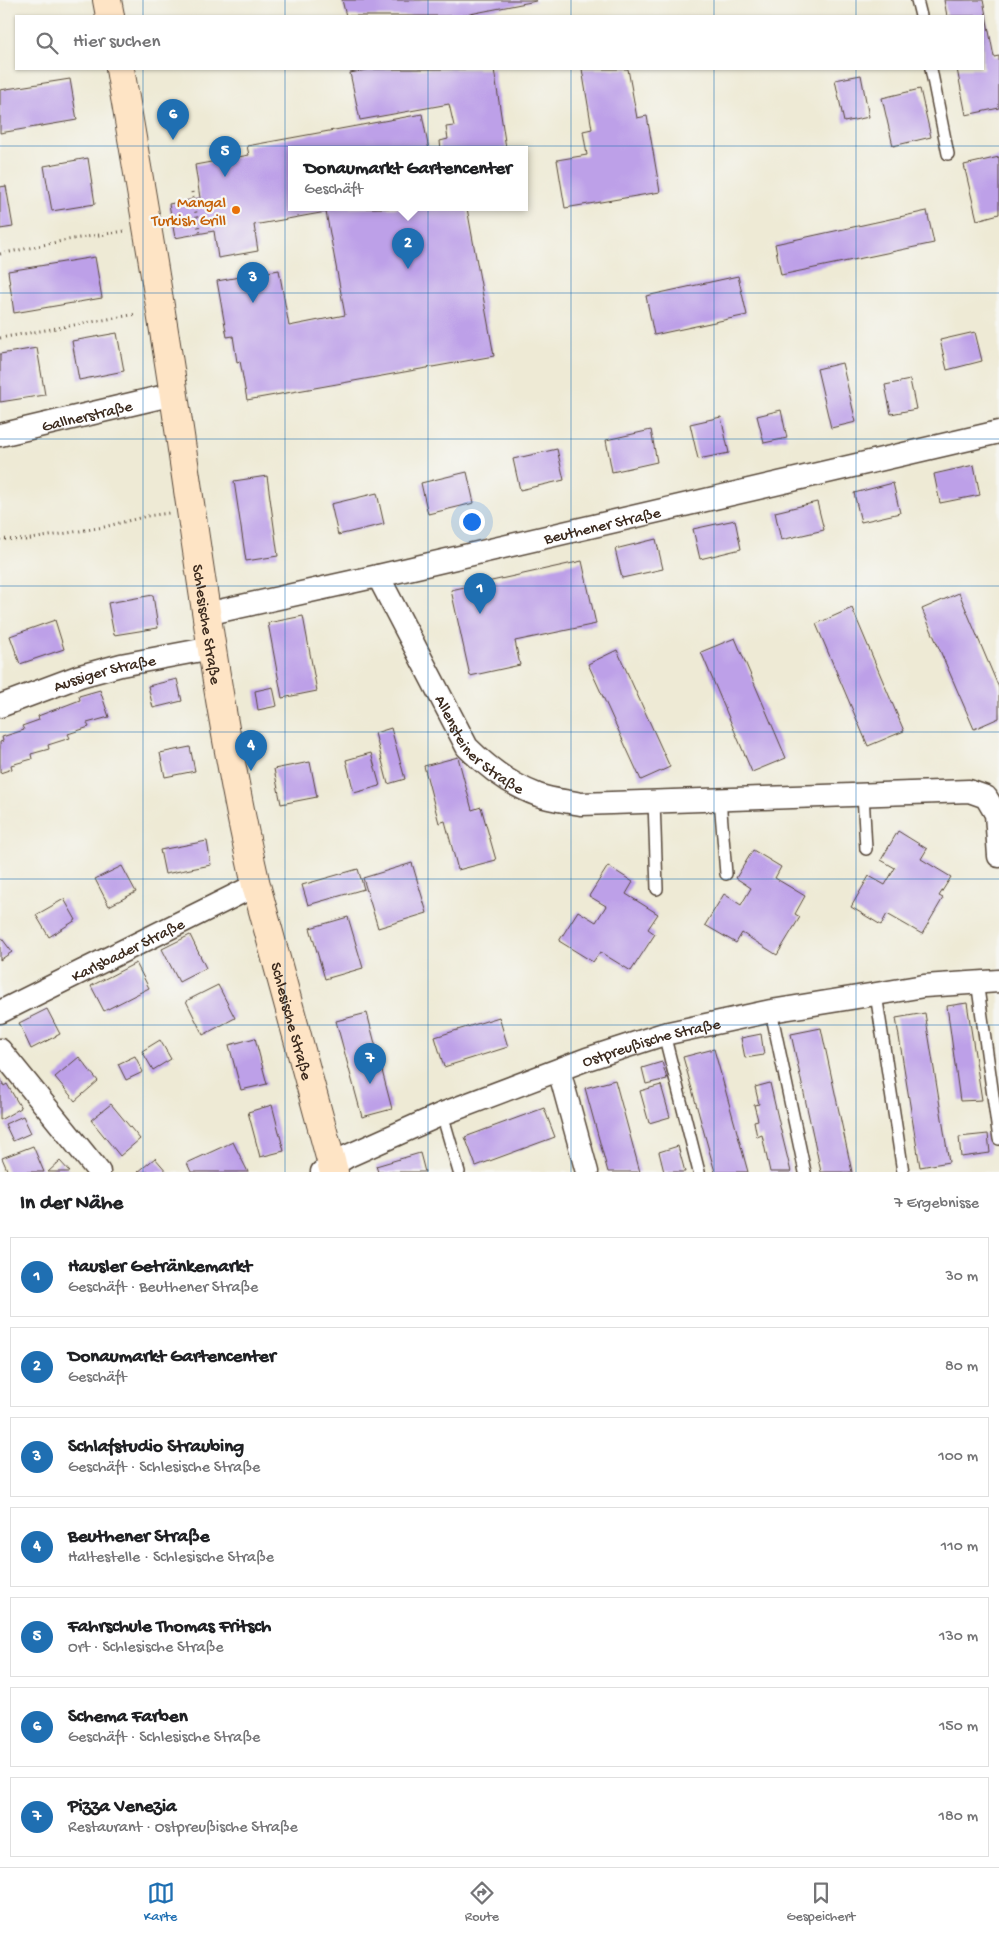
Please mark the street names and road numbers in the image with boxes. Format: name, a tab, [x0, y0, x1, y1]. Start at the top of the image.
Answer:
street label: Gallnerstraße	[40, 398, 135, 438]
street label: Beuthener Straße	[542, 505, 664, 550]
street label: Schlesische Straße	[186, 563, 223, 687]
street label: Aussiger Straße	[51, 653, 158, 698]
street label: Allensteiner Straße	[429, 693, 527, 801]
street label: Karlsbader Straße	[69, 916, 189, 988]
street label: Schlesische Straße	[264, 961, 315, 1083]
street label: Ostpreußische Straße	[580, 1016, 723, 1073]

